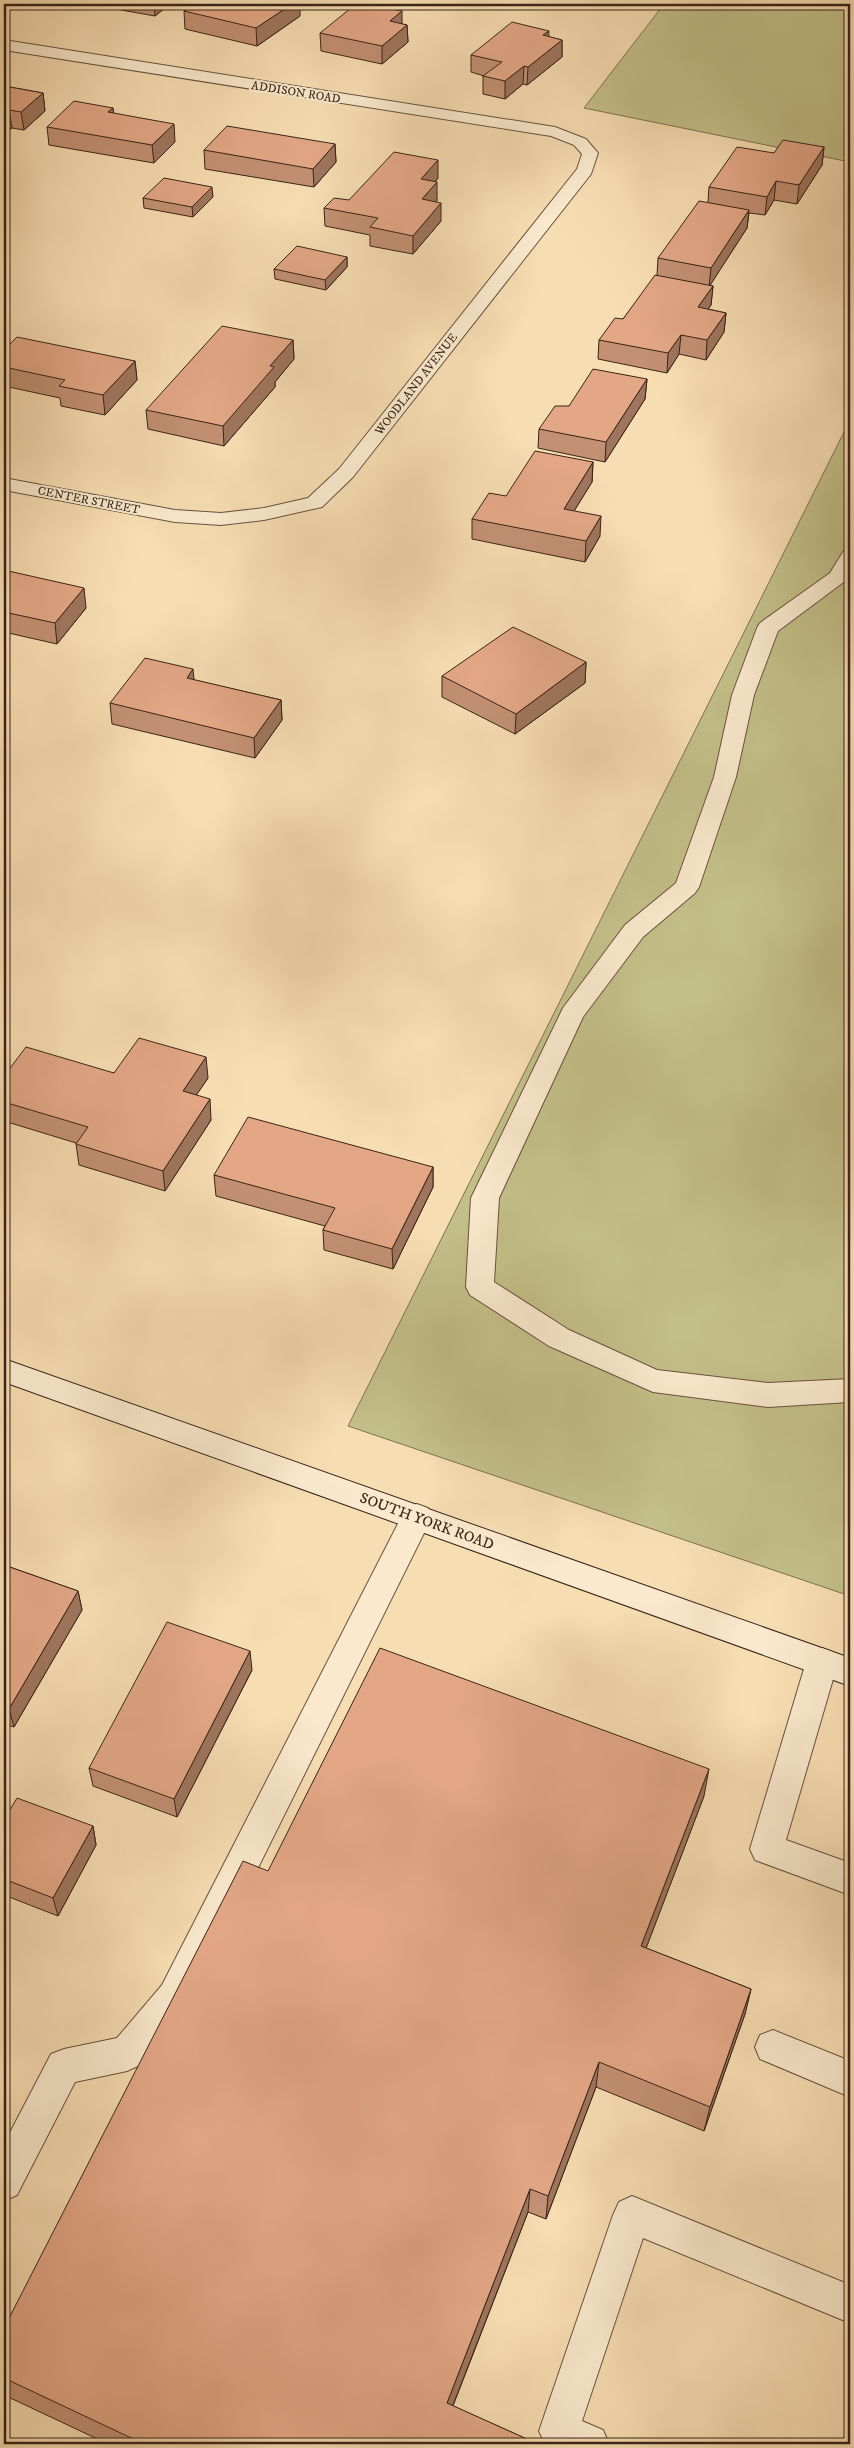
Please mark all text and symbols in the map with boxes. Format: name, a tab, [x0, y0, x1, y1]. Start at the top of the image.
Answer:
street label: ADDISON ROAD	[250, 78, 342, 107]
street label: WOODLAND AVENUE	[371, 330, 461, 439]
street label: CENTER STREET	[36, 483, 141, 518]
street label: SOUTH YORK ROAD	[357, 1488, 497, 1555]

